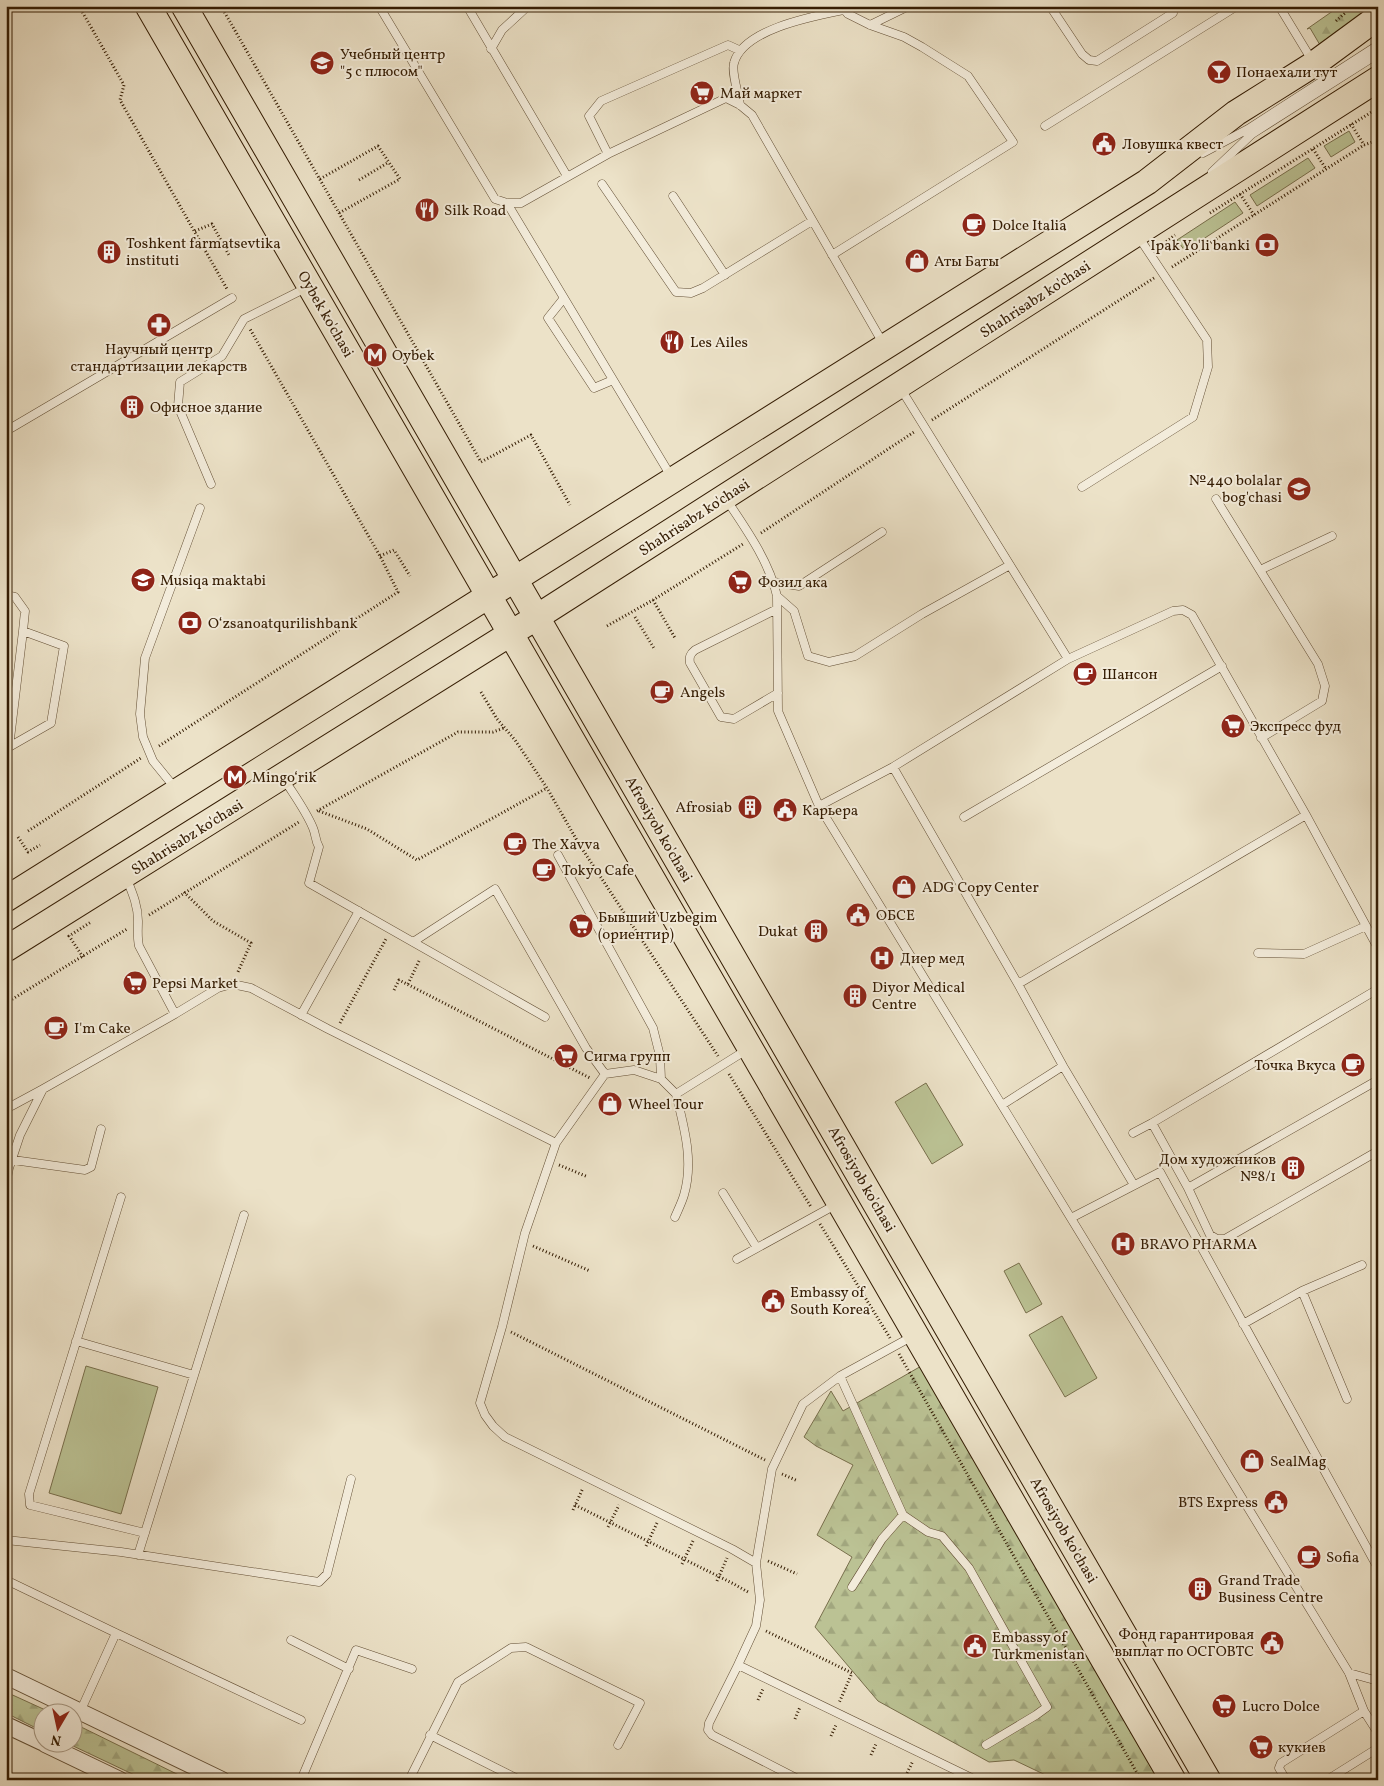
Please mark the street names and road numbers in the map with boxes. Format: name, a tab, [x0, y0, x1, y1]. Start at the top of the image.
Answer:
street label: Shahrisabz ko'chasi	[976, 257, 1095, 344]
street label: Oybek ko'chasi	[291, 268, 358, 362]
street label: Shahrisabz ko'chasi	[635, 475, 754, 562]
street label: Afrosiyob ko'chasi	[619, 773, 697, 887]
street label: Shahrisabz ko'chasi	[128, 795, 248, 881]
street label: Afrosiyob ko'chasi	[822, 1123, 900, 1237]
street label: Afrosiyob ko'chasi	[1024, 1474, 1102, 1588]

